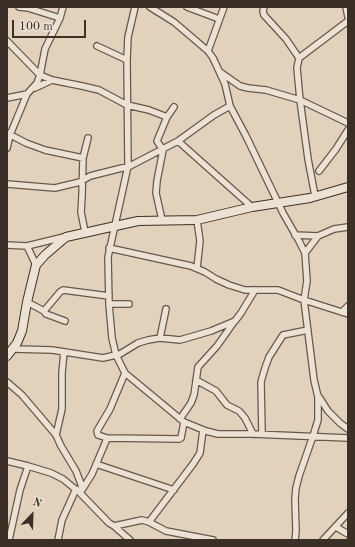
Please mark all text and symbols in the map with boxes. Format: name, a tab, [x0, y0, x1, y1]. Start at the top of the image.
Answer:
scale bar	[14, 12, 88, 38]
text: 100 m	[19, 21, 53, 33]
north arrow	[12, 495, 52, 535]
text: N	[31, 497, 43, 510]

